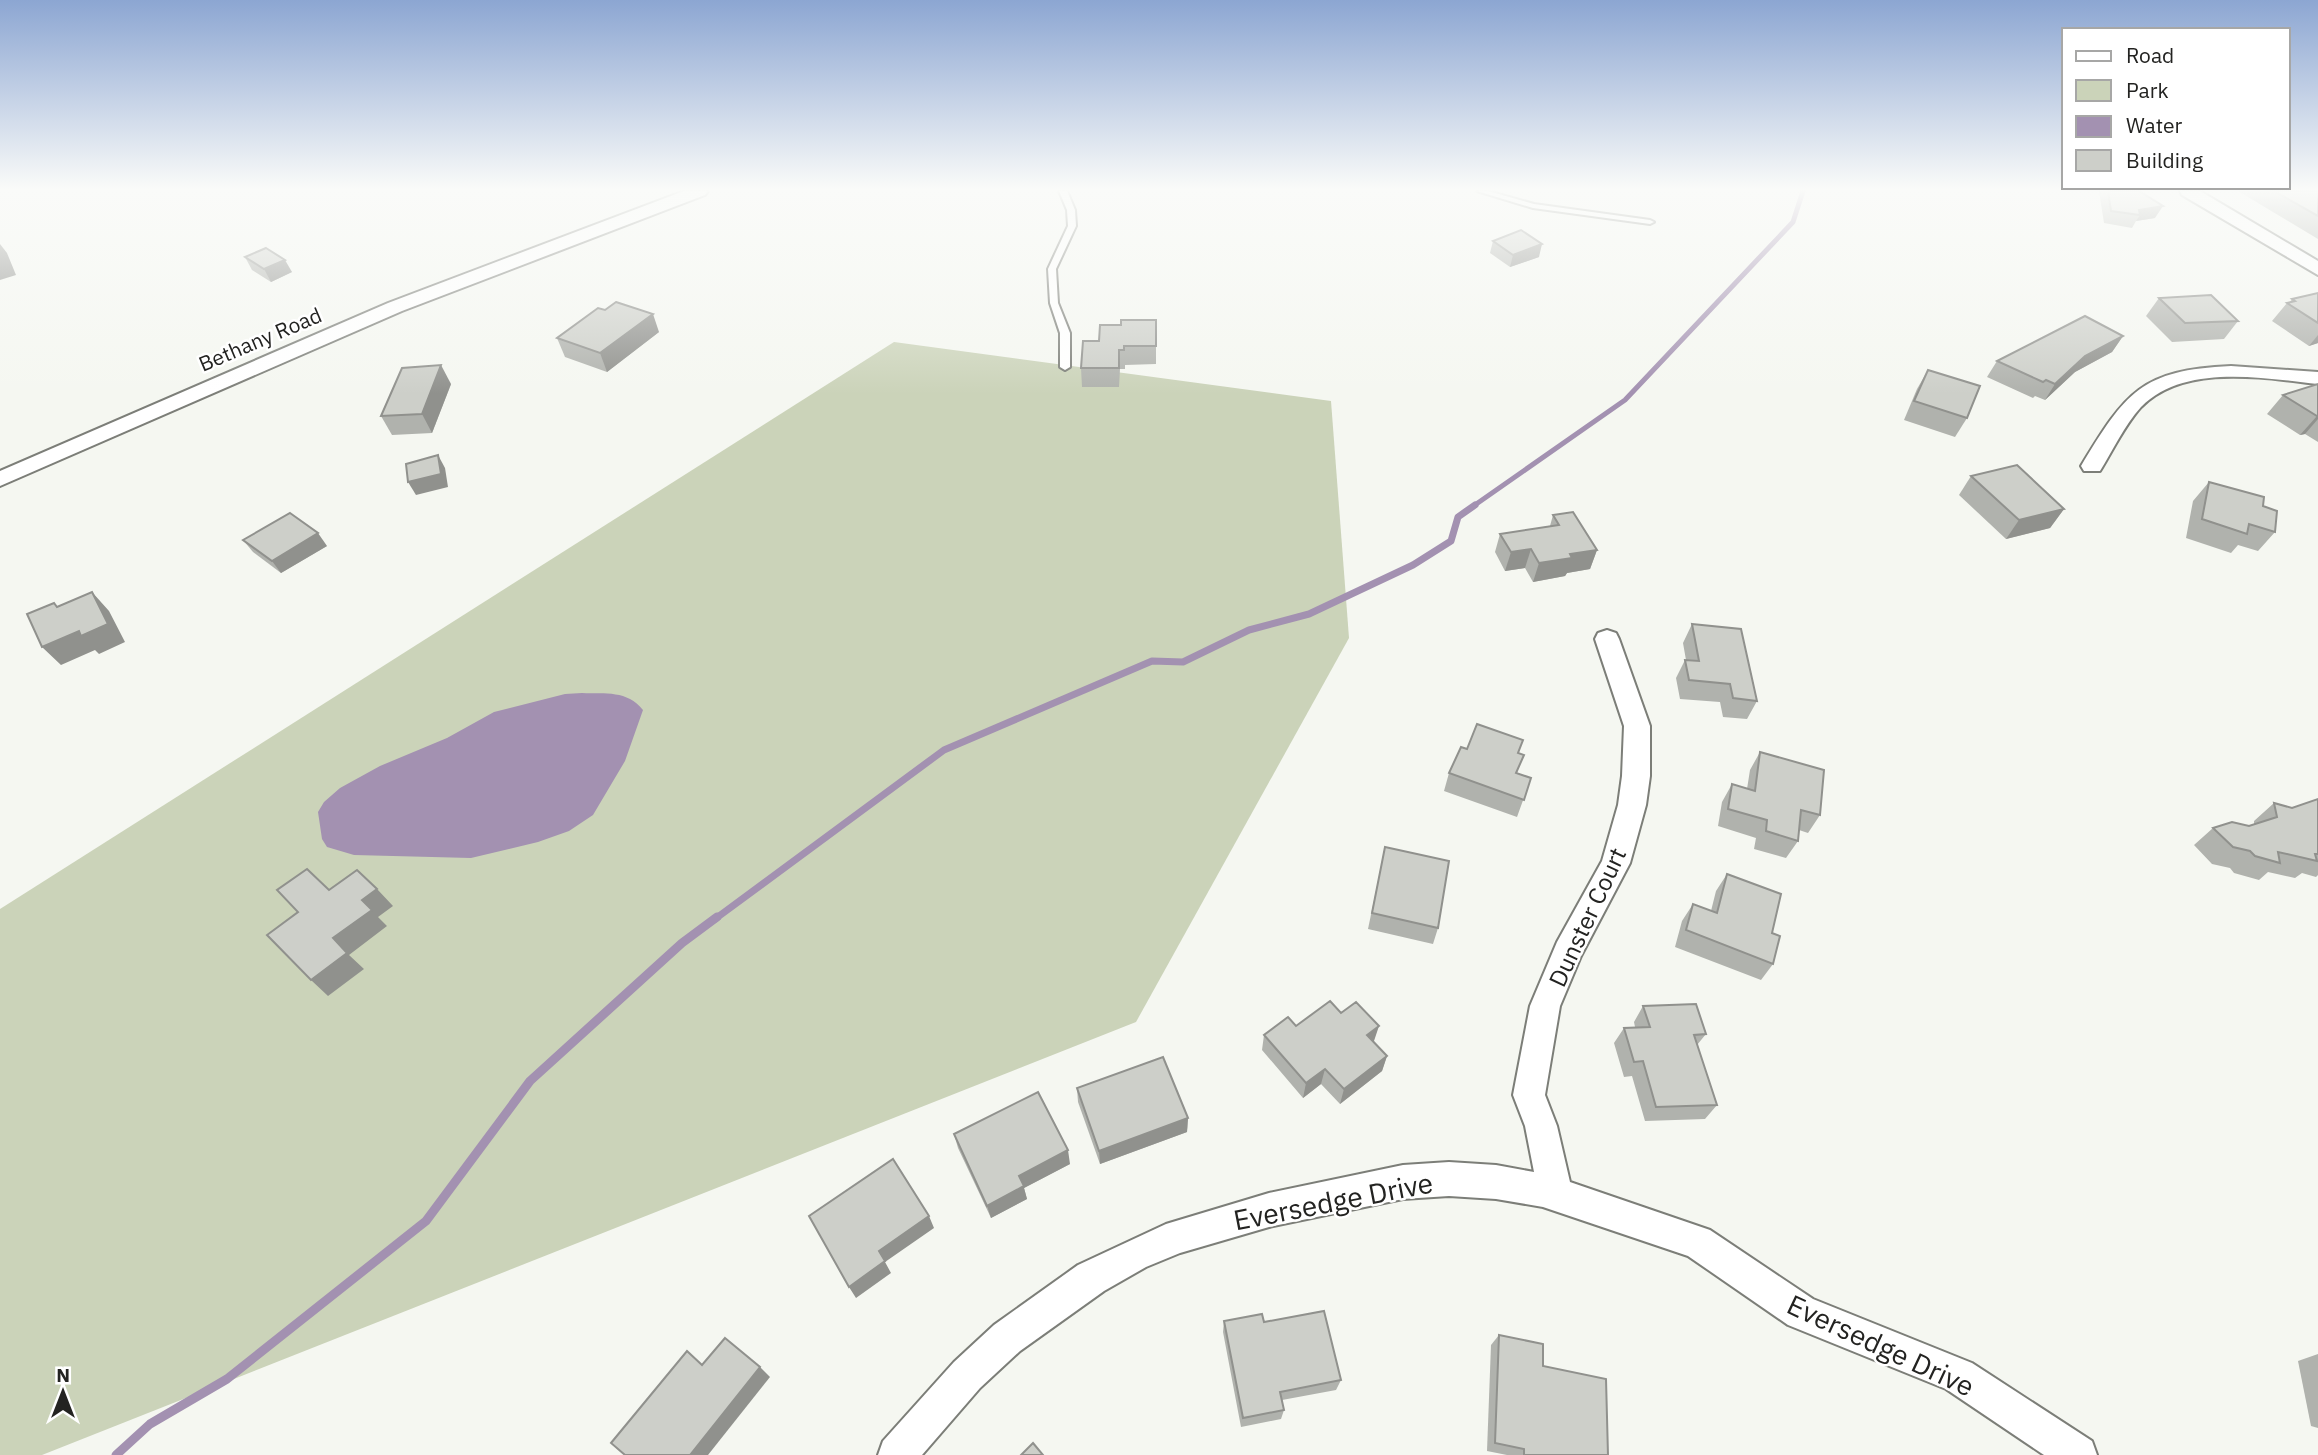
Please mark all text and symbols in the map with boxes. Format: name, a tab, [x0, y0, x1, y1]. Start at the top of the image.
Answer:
legend	[2062, 28, 2290, 189]
text: Road	[2126, 41, 2174, 69]
text: Park	[2126, 76, 2169, 104]
text: Water	[2126, 111, 2183, 139]
text: Building	[2126, 146, 2203, 174]
street label: Bethany Road	[194, 300, 326, 378]
street label: Dunster Court	[1541, 842, 1633, 992]
street label: Eversedge Drive	[1230, 1164, 1436, 1238]
street label: Eversedge Drive	[1781, 1285, 1981, 1405]
north arrow	[28, 1357, 98, 1427]
text: N	[56, 1363, 70, 1387]

